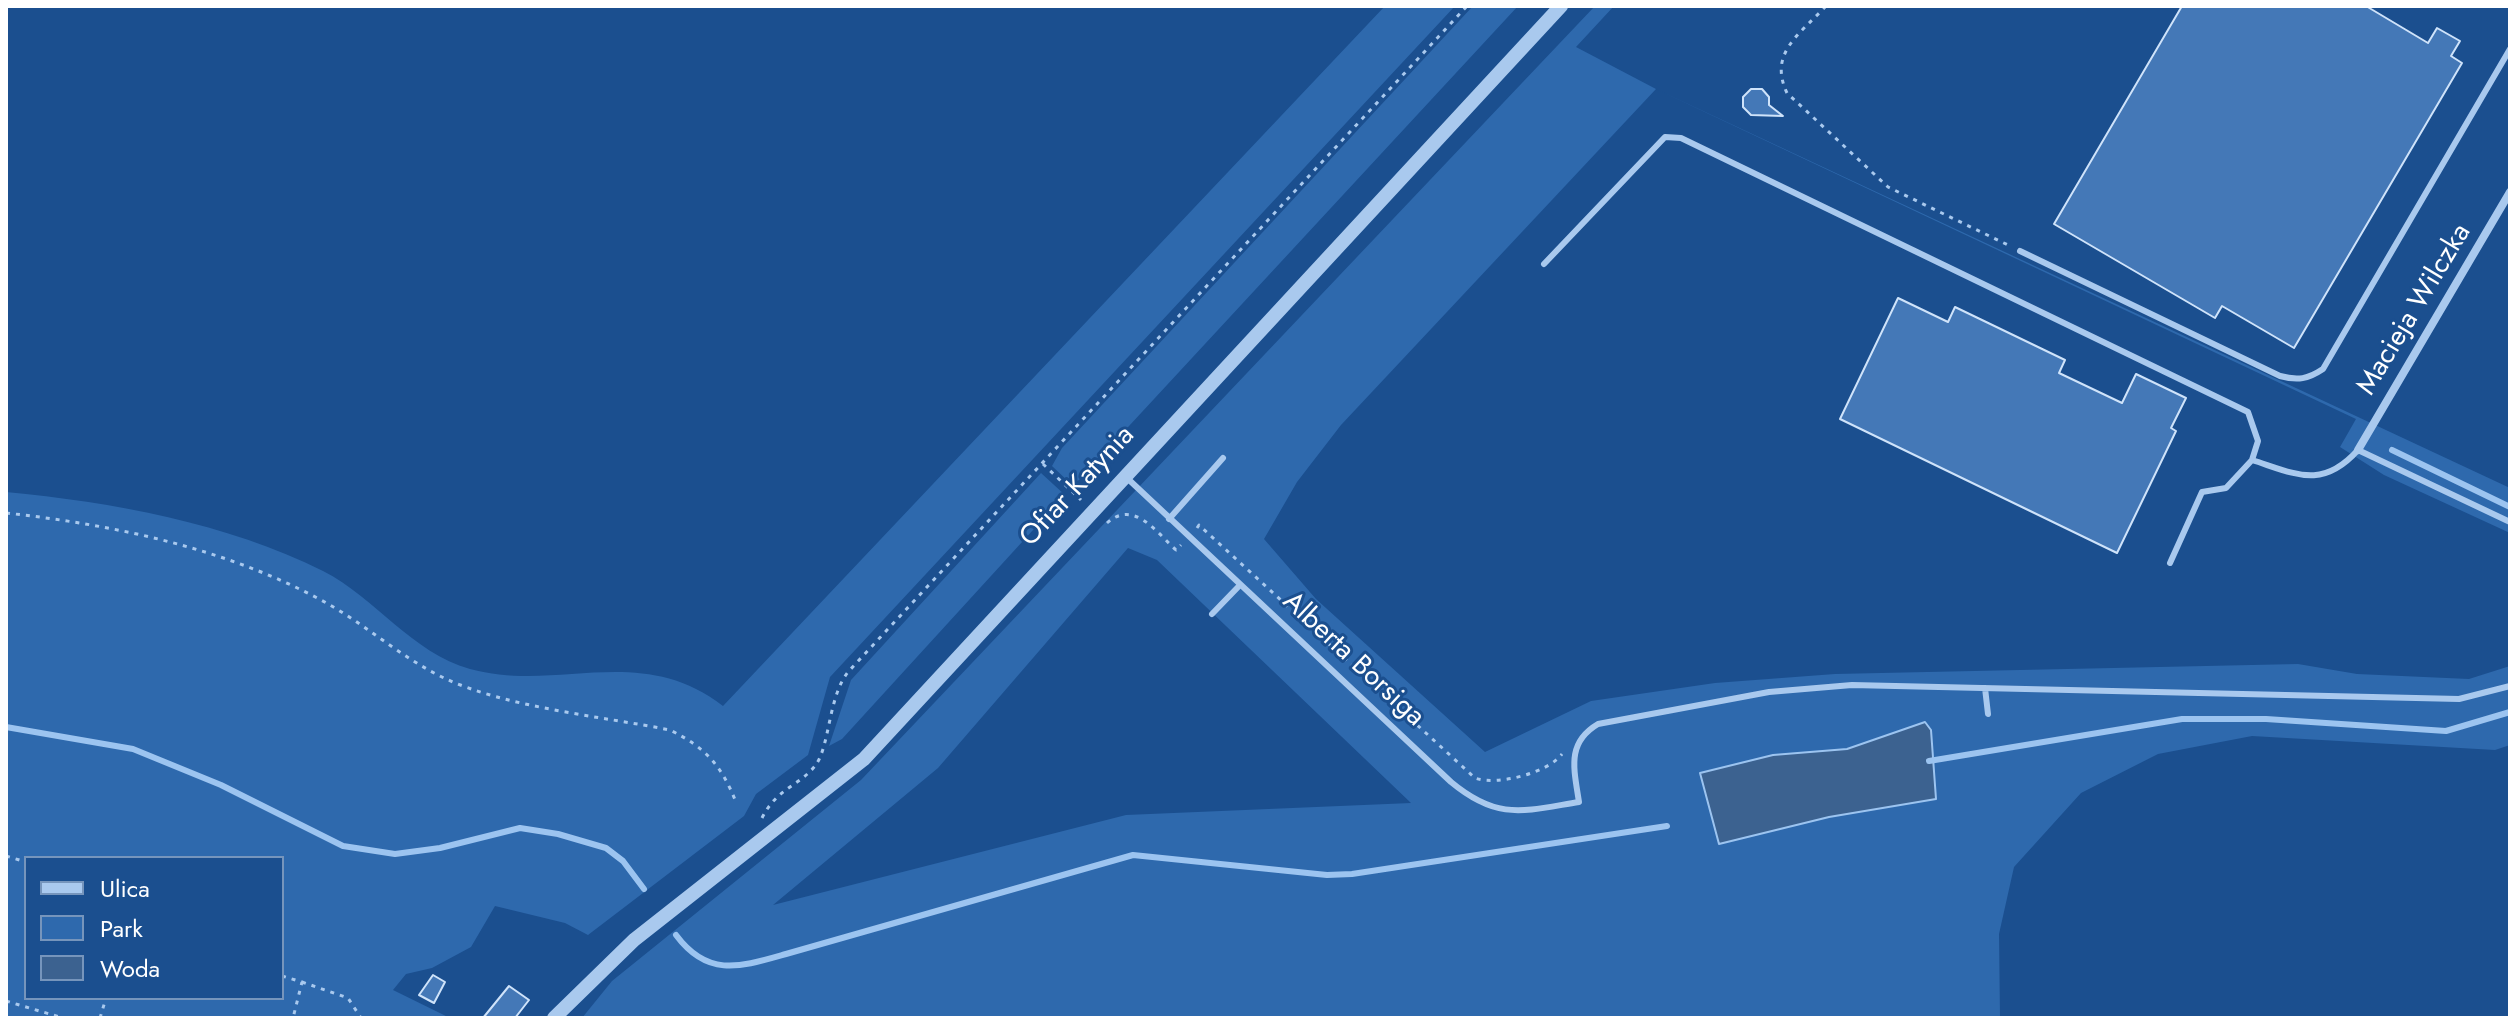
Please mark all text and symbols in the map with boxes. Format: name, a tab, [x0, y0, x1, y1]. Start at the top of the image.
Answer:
street label: Macieja Wilczka	[2351, 218, 2479, 402]
street label: Ofiar Katynia	[1014, 420, 1142, 554]
street label: Alberta Borsiga	[1275, 586, 1431, 734]
legend	[24, 856, 284, 1000]
text: Ulica	[100, 871, 150, 906]
text: Park	[100, 911, 143, 946]
text: Woda	[100, 951, 160, 986]

